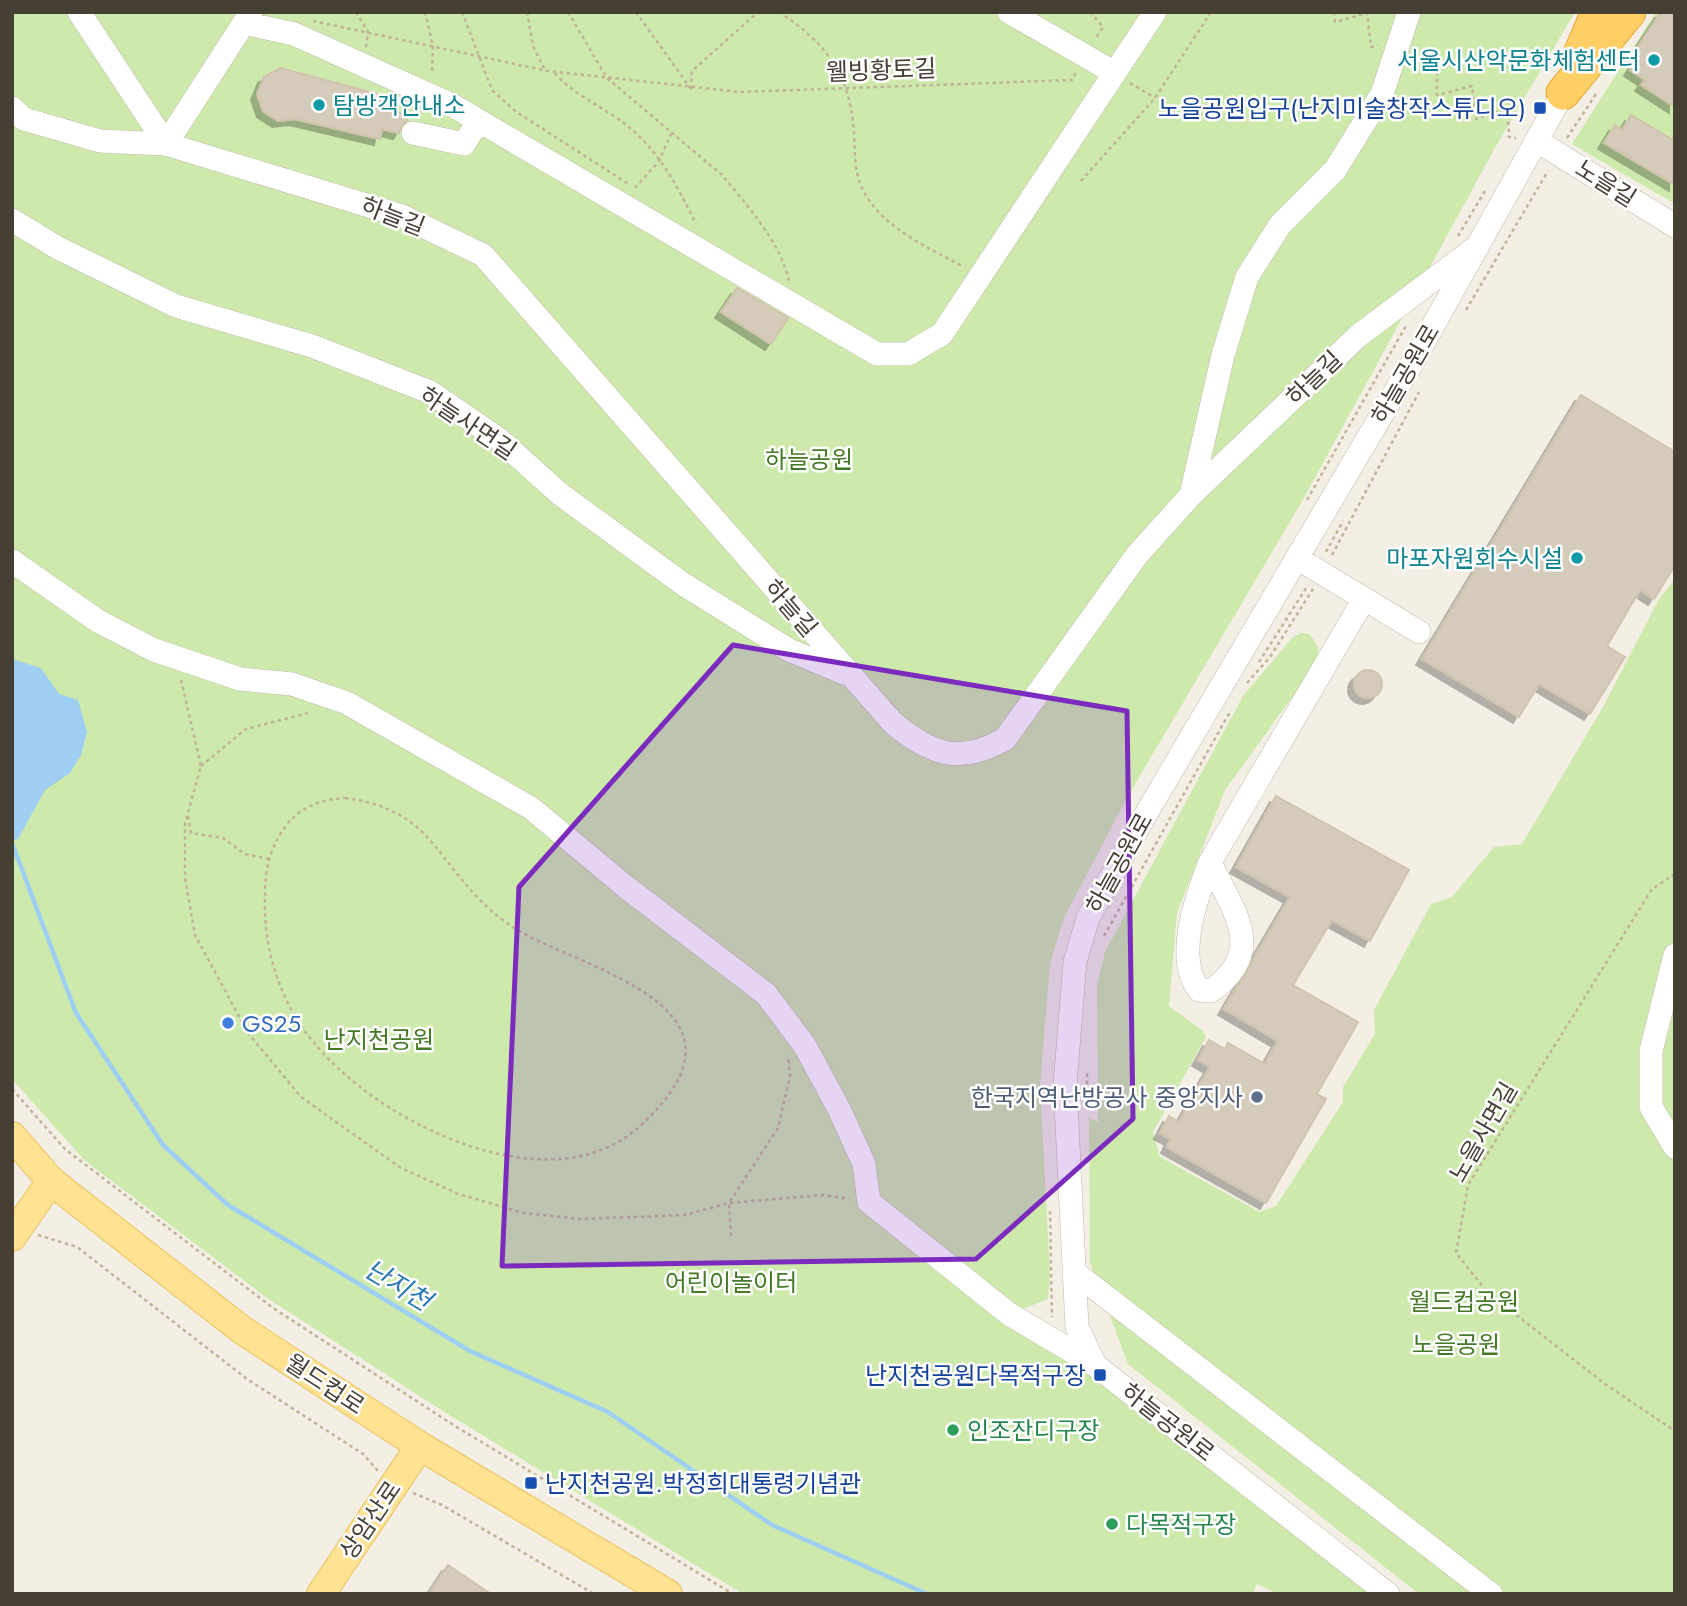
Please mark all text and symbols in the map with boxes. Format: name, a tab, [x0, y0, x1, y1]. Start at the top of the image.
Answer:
place label: 서울시산악문화체험센터	[1397, 43, 1640, 78]
street label: 웰빙황토길	[825, 51, 937, 89]
marker: 서울시산악문화체험센터	[1646, 52, 1662, 68]
place label: 탐방객안내소	[333, 88, 465, 123]
place label: 노을공원입구(난지미술창작스튜디오)	[1158, 91, 1526, 126]
marker: 탐방객안내소	[311, 97, 327, 113]
marker: 노을공원입구(난지미술창작스튜디오)	[1532, 100, 1548, 116]
street label: 노을길	[1569, 151, 1643, 215]
street label: 하늘길	[356, 188, 430, 244]
street label: 하늘공원로	[1362, 317, 1448, 431]
street label: 하늘길	[1278, 342, 1350, 414]
street label: 하늘사면길	[412, 378, 524, 468]
park label: 하늘공원	[765, 442, 853, 477]
place label: 마포자원회수시설	[1386, 541, 1563, 576]
marker: 마포자원회수시설	[1569, 550, 1585, 566]
street label: 하늘길	[756, 572, 826, 644]
street label: 하늘공원로	[1077, 806, 1161, 920]
place label: GS25	[242, 1006, 301, 1041]
marker: GS25	[220, 1015, 236, 1031]
park label: 난지천공원	[324, 1022, 434, 1057]
street label: 노을사면길	[1440, 1075, 1526, 1189]
place label: 한국지역난방공사 중앙지사	[971, 1080, 1243, 1115]
marker: 한국지역난방공사 중앙지사	[1249, 1089, 1265, 1105]
water label: 난지천	[357, 1250, 441, 1321]
park label: 어린이놀이터	[665, 1265, 797, 1300]
park label: 월드컵공원	[1409, 1284, 1519, 1319]
park label: 노을공원	[1412, 1327, 1500, 1362]
street label: 월드컵로	[278, 1345, 372, 1423]
place label: 난지천공원다목적구장	[865, 1358, 1086, 1393]
marker: 난지천공원다목적구장	[1092, 1367, 1108, 1383]
street label: 하늘공원로	[1114, 1374, 1222, 1470]
place label: 인조잔디구장	[967, 1413, 1099, 1448]
marker: 인조잔디구장	[945, 1422, 961, 1438]
place label: 난지천공원.박정희대통령기념관	[545, 1466, 861, 1501]
street label: 상암산로	[331, 1474, 409, 1566]
marker: 난지천공원.박정희대통령기념관	[523, 1475, 539, 1491]
place label: 다목적구장	[1126, 1507, 1236, 1542]
marker: 다목적구장	[1104, 1516, 1120, 1532]

